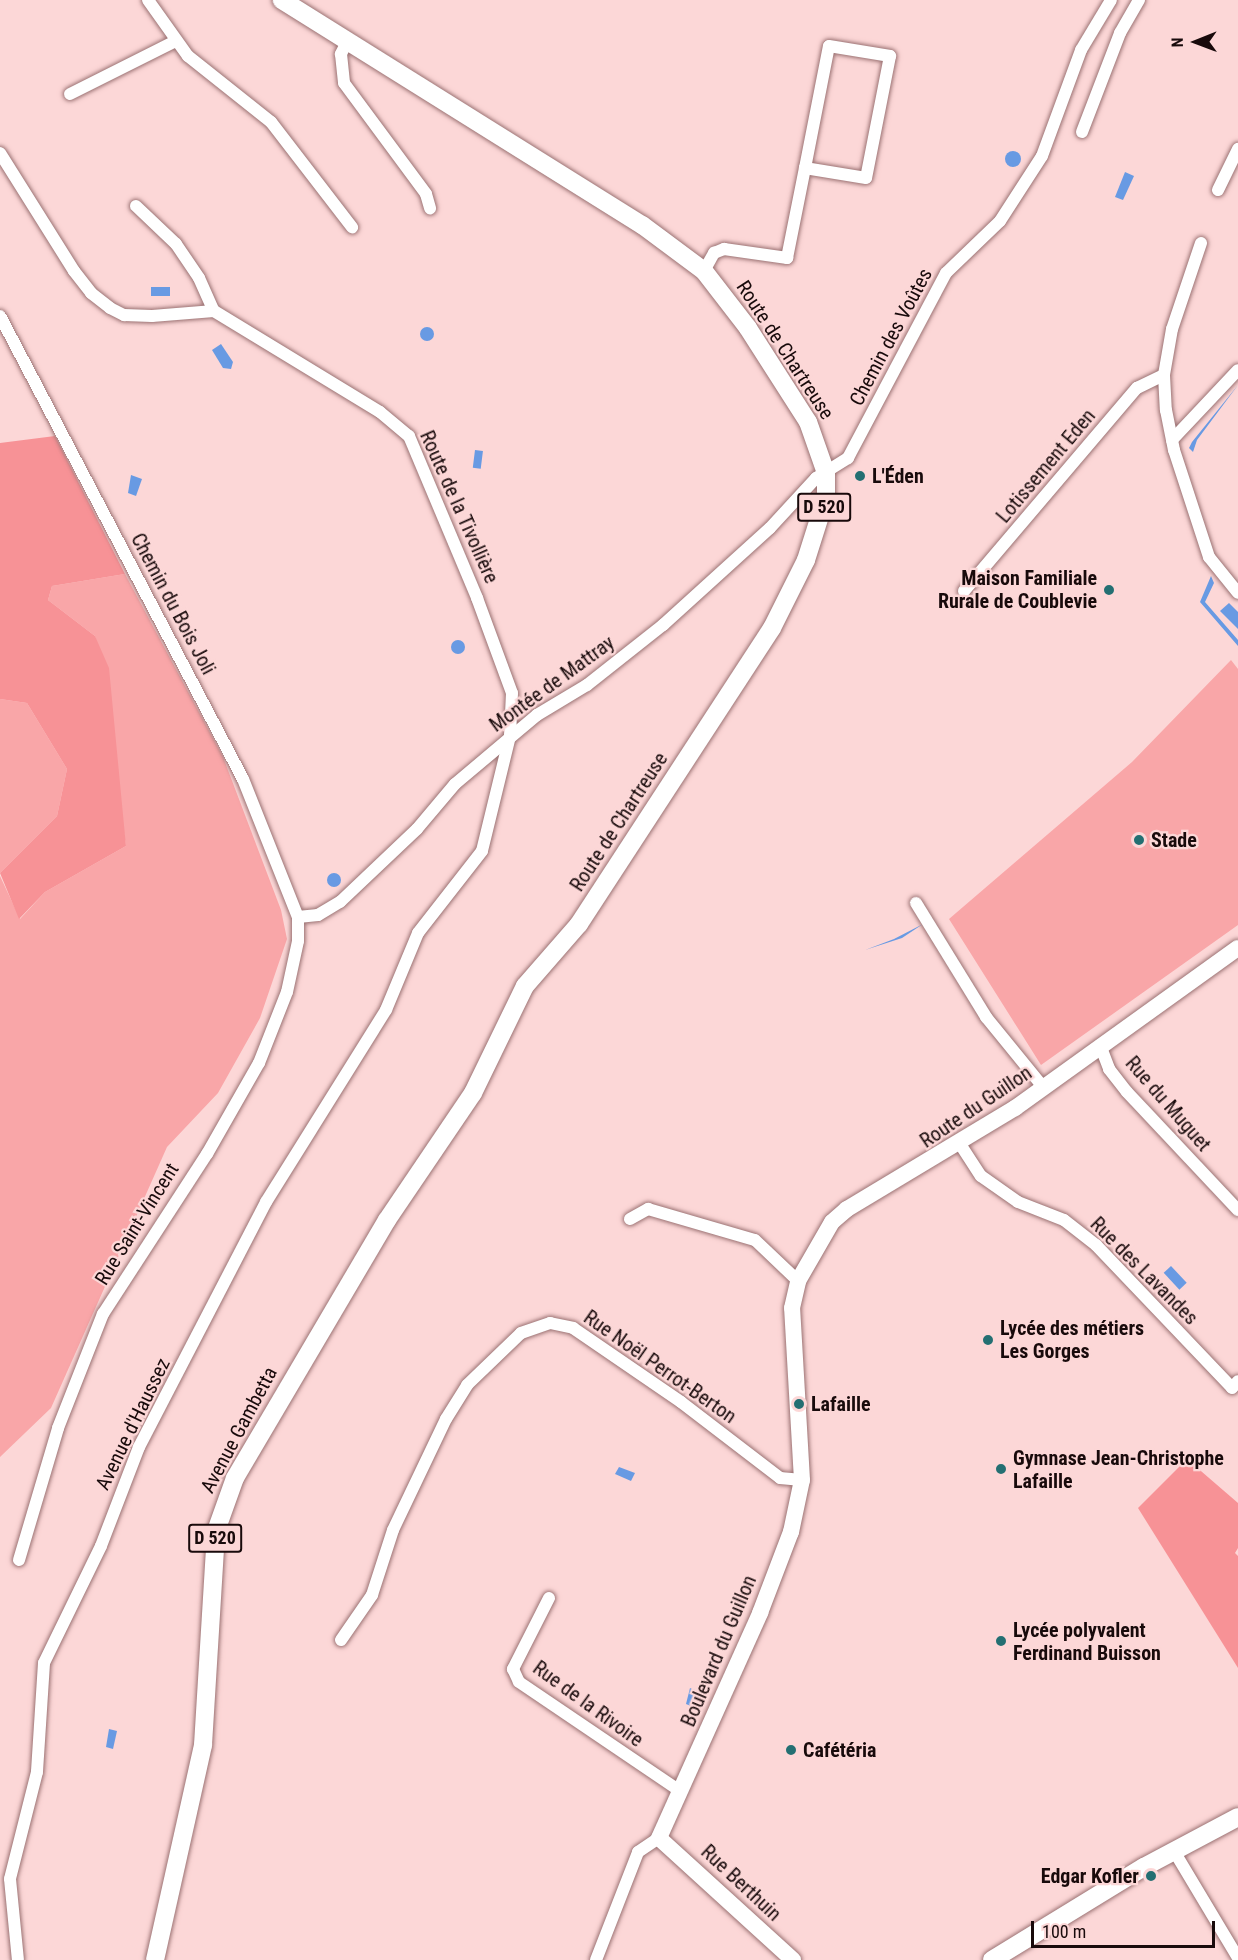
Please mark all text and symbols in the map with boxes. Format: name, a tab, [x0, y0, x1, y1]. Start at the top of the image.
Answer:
north arrow	[1166, 12, 1226, 72]
text: N	[1168, 37, 1187, 47]
street label: Chemin des Voûtes	[845, 264, 937, 410]
street label: Route de Chartreuse	[731, 276, 839, 424]
street label: Lotissement Eden	[991, 404, 1101, 528]
street label: Route de la Tivollière	[415, 427, 503, 587]
place label: L'Éden	[872, 464, 924, 488]
marker: L'Éden	[853, 469, 867, 483]
road number: D 520	[797, 492, 851, 522]
street label: Chemin du Bois Joli	[126, 529, 220, 679]
place label: Maison Familiale Rurale de Coublevie	[938, 566, 1097, 613]
marker: Maison Familiale Rurale de Coublevie	[1102, 583, 1116, 597]
street label: Montée de Mattray	[485, 631, 619, 737]
street label: Route de Chartreuse	[565, 748, 673, 896]
place label: Stade	[1151, 828, 1197, 852]
marker: Stade	[1132, 833, 1146, 847]
street label: Rue du Muguet	[1120, 1052, 1216, 1156]
street label: Route du Guillon	[916, 1061, 1036, 1153]
street label: Rue Saint-Vincent	[90, 1159, 184, 1289]
street label: Rue des Lavandes	[1085, 1212, 1203, 1330]
street label: Rue Noël Perrot-Berton	[579, 1305, 741, 1429]
place label: Lycée des métiers Les Gorges	[1000, 1316, 1144, 1363]
marker: Lycée des métiers Les Gorges	[981, 1333, 995, 1347]
street label: Avenue d'Haussez	[91, 1354, 175, 1494]
street label: Avenue Gambetta	[196, 1363, 282, 1497]
place label: Lafaille	[811, 1392, 871, 1416]
marker: Lafaille	[792, 1397, 806, 1411]
place label: Gymnase Jean-Christophe Lafaille	[1013, 1446, 1224, 1493]
marker: Gymnase Jean-Christophe Lafaille	[994, 1462, 1008, 1476]
road number: D 520	[188, 1523, 242, 1553]
street label: Boulevard du Guillon	[676, 1572, 762, 1730]
place label: Lycée polyvalent Ferdinand Buisson	[1013, 1618, 1161, 1665]
marker: Lycée polyvalent Ferdinand Buisson	[994, 1634, 1008, 1648]
street label: Rue de la Rivoire	[528, 1656, 648, 1752]
place label: Cafétéria	[803, 1738, 876, 1762]
marker: Cafétéria	[784, 1743, 798, 1757]
street label: Rue Berthuin	[696, 1840, 786, 1926]
place label: Edgar Kofler	[1041, 1864, 1139, 1888]
marker: Edgar Kofler	[1144, 1869, 1158, 1883]
scale bar	[1034, 1909, 1218, 1947]
text: 100 m	[1042, 1921, 1086, 1942]

